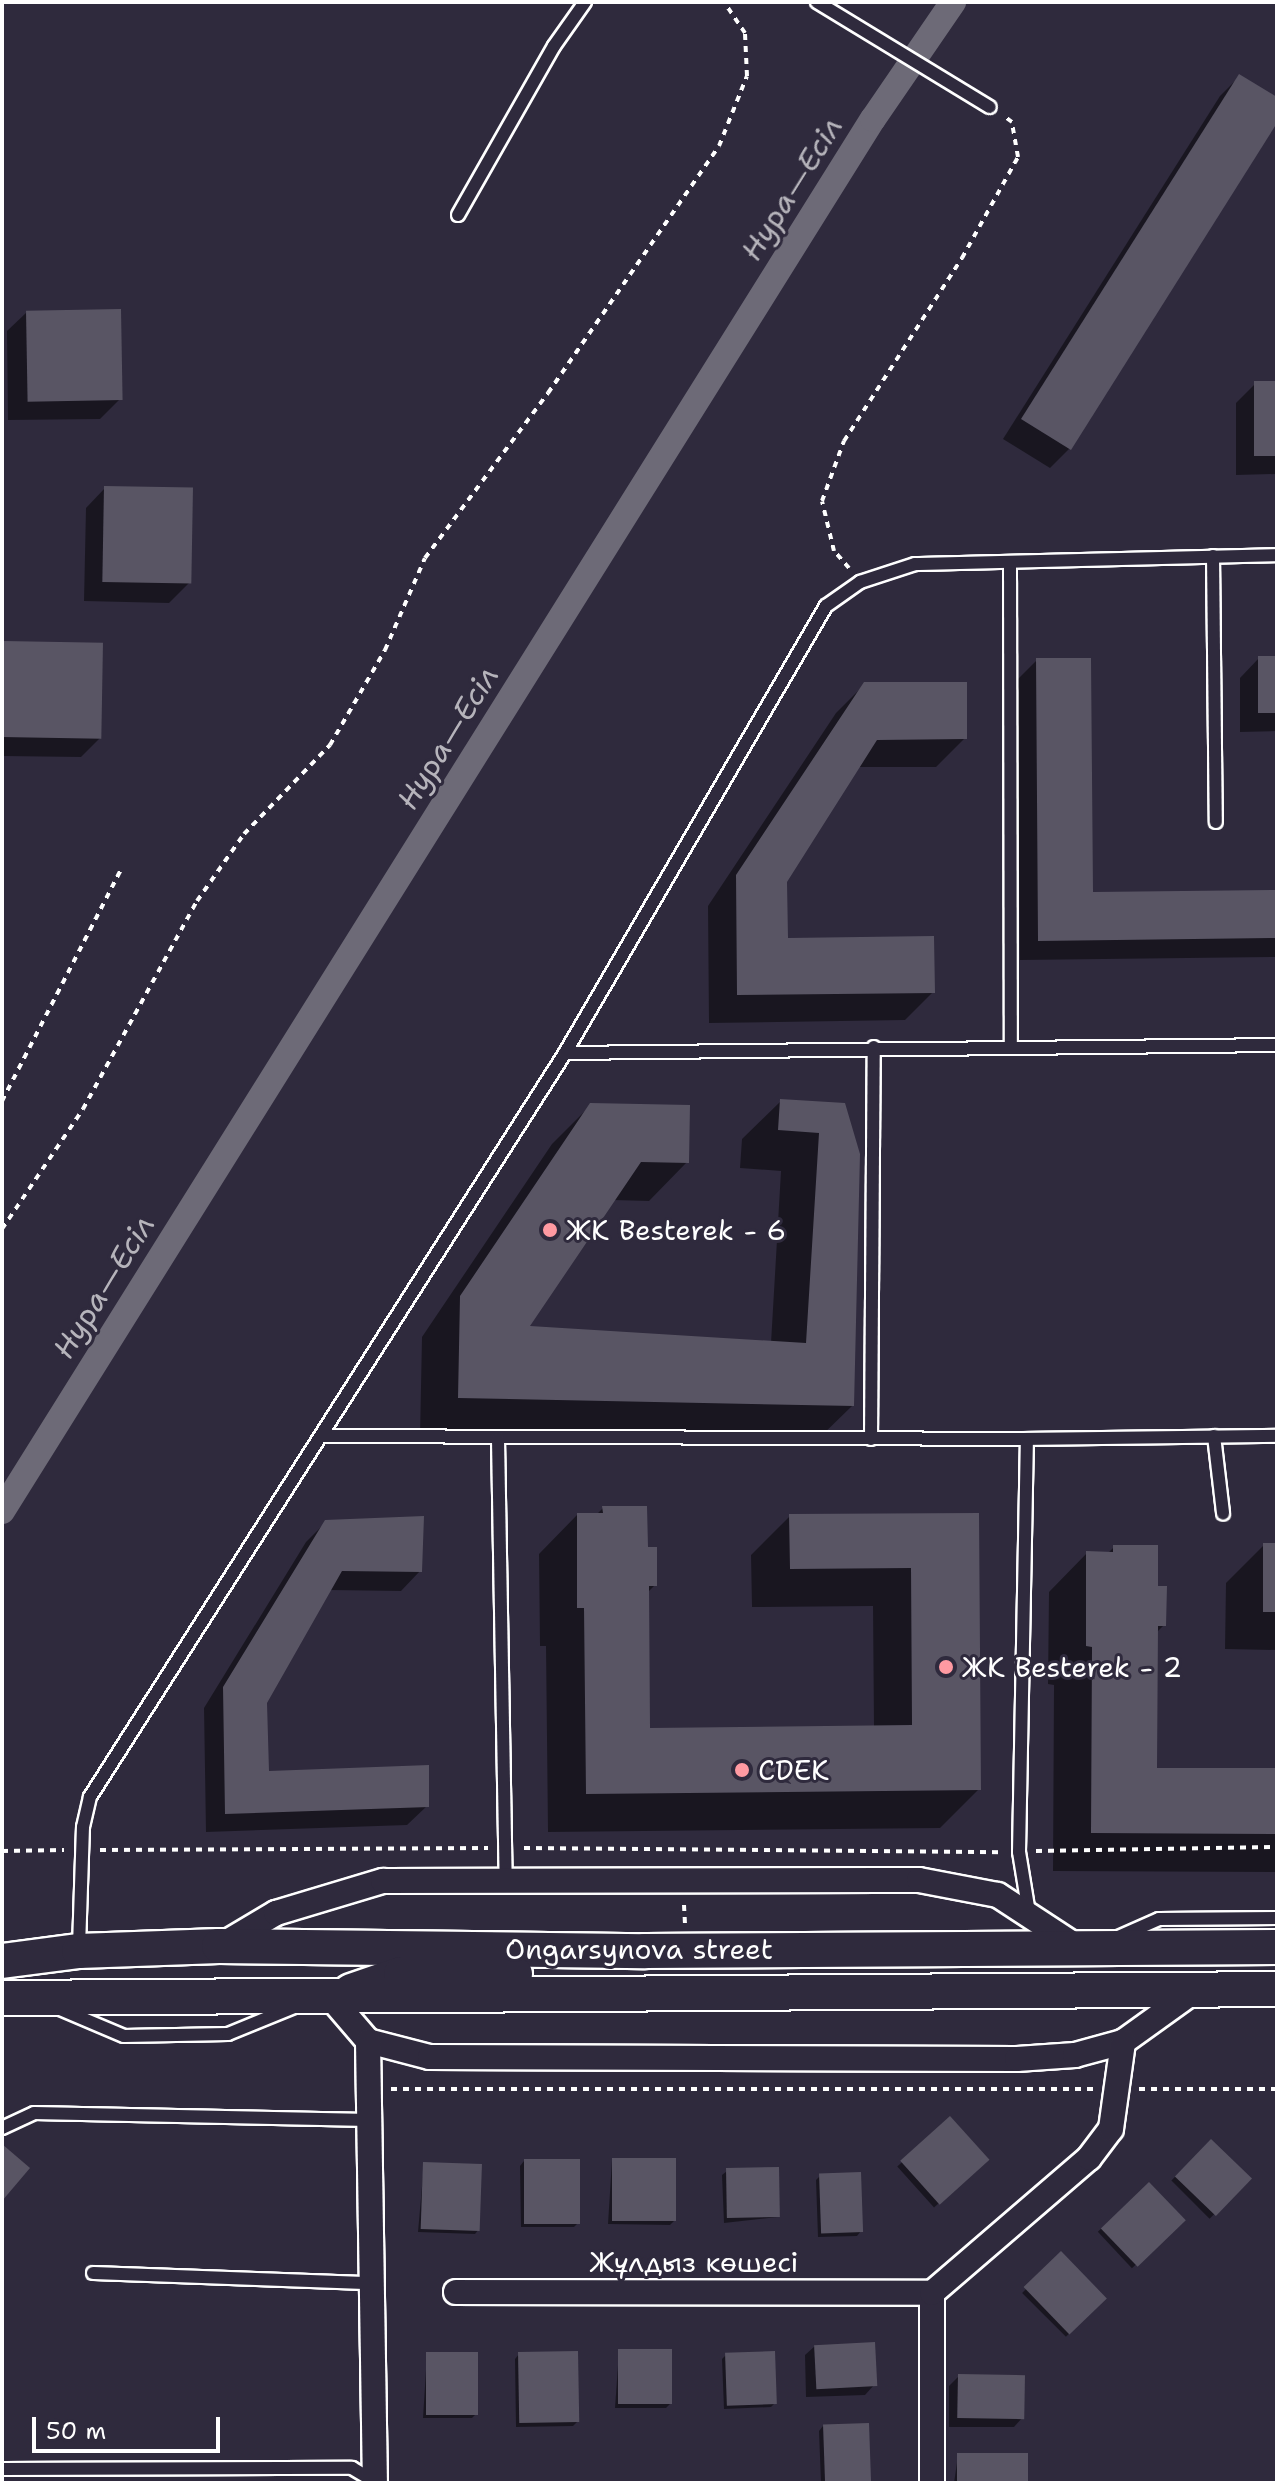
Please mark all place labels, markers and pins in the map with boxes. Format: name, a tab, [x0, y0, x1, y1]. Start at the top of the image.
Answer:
place label: ЖК Besterek - 6	[566, 1213, 786, 1247]
marker: ЖК Besterek - 6	[541, 1221, 559, 1239]
place label: ЖК Besterek - 2	[962, 1650, 1182, 1684]
marker: ЖК Besterek - 2	[937, 1658, 955, 1676]
place label: CDEK	[758, 1753, 829, 1787]
marker: CDEK	[733, 1761, 751, 1779]

